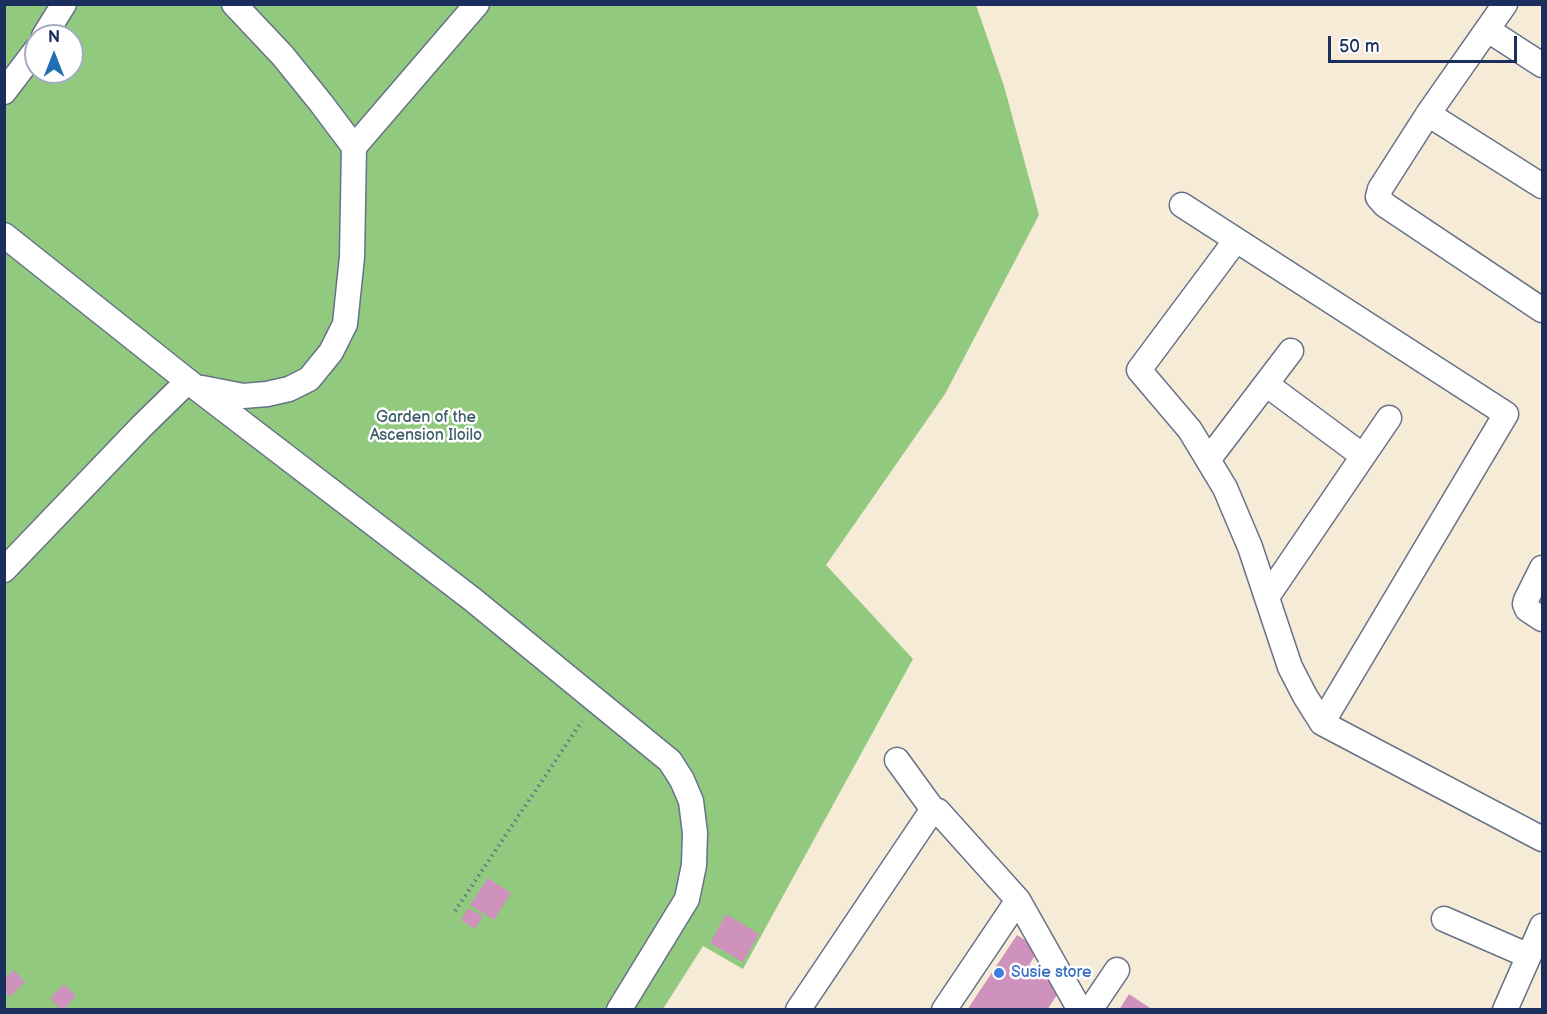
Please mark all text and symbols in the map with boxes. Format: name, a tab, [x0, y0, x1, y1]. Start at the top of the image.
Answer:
north arrow	[24, 24, 84, 84]
scale bar	[1331, 24, 1520, 62]
text: N	[48, 28, 60, 47]
text: 50 m	[1339, 36, 1380, 57]
park label: Garden of the Ascension Iloilo	[370, 408, 482, 446]
place label: Susie store	[1011, 963, 1091, 983]
marker: Susie store	[992, 966, 1006, 980]

